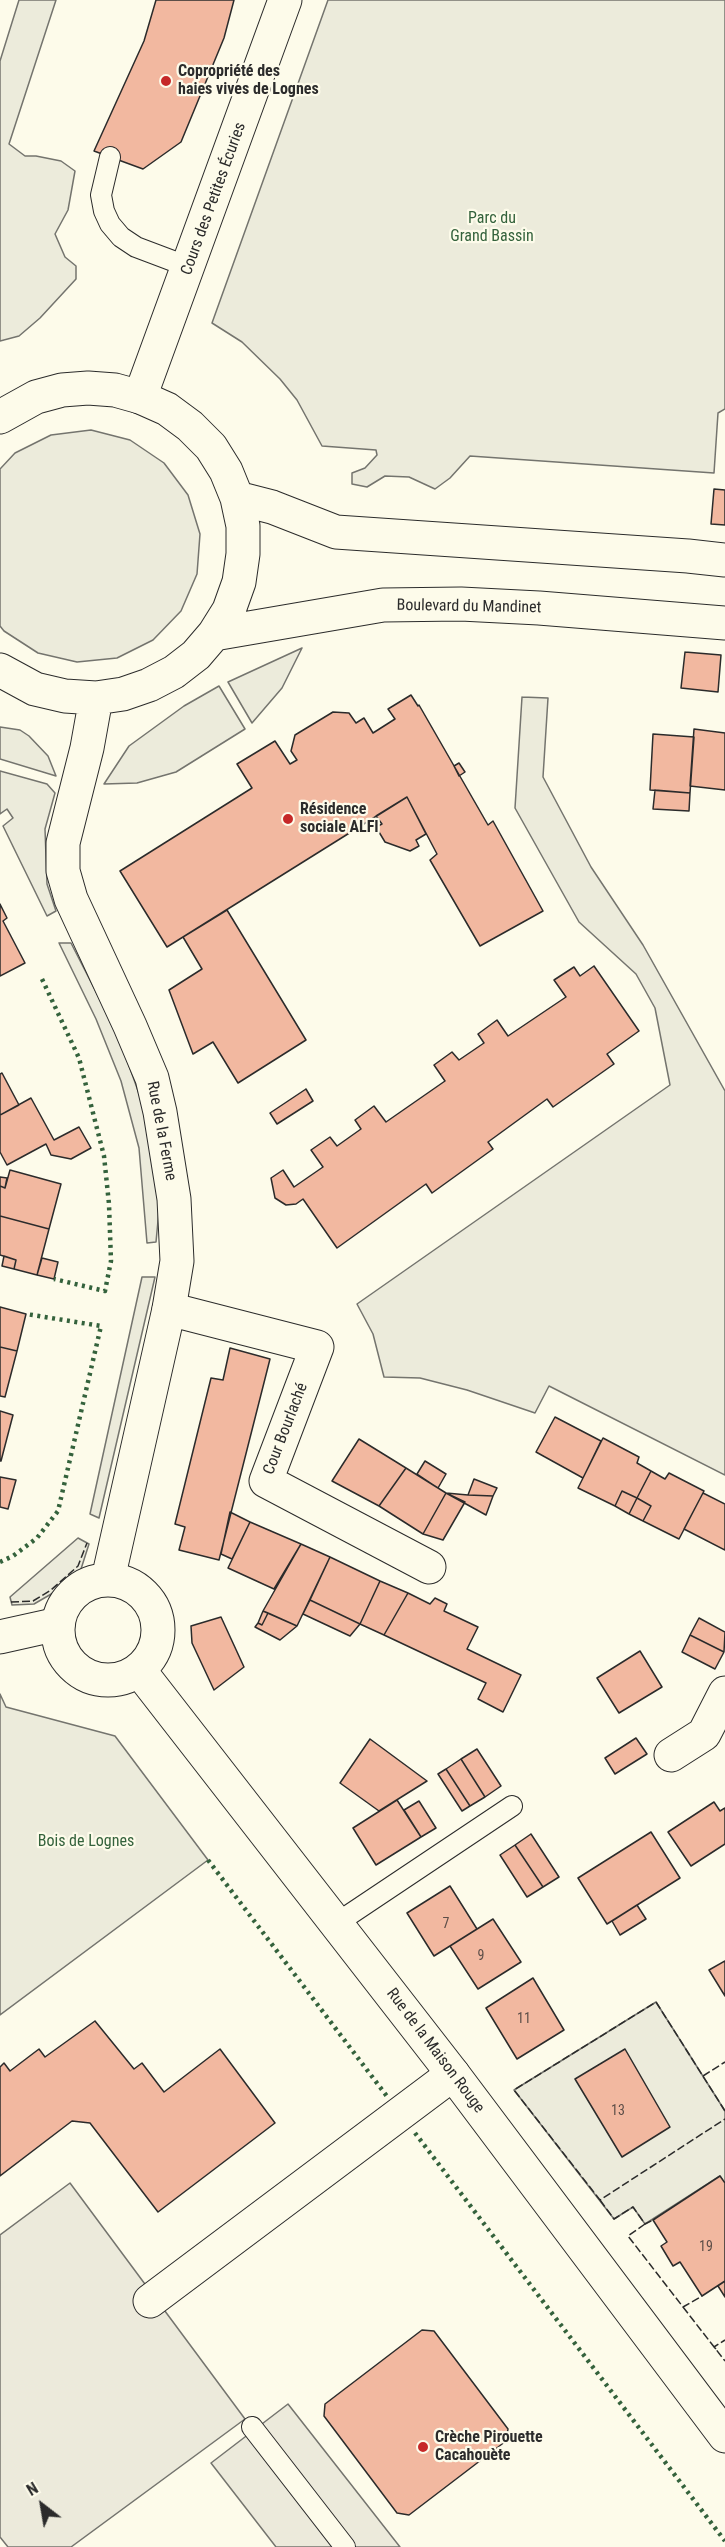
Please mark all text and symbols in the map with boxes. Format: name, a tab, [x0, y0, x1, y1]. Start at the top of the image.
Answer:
place label: Copropriété des haies vives de Lognes	[178, 62, 319, 100]
marker: Copropriété des haies vives de Lognes	[159, 74, 173, 88]
street label: Cours des Petites Écuries	[177, 120, 251, 278]
park label: Parc du Grand Bassin	[450, 209, 534, 247]
street label: Boulevard du Mandinet	[396, 596, 542, 618]
place label: Résidence sociale ALFI	[300, 800, 379, 838]
marker: Résidence sociale ALFI	[281, 812, 295, 826]
street label: Rue de la Ferme	[142, 1080, 180, 1182]
street label: Cour Bourlaché	[260, 1380, 312, 1478]
park label: Bois de Lognes	[38, 1832, 134, 1852]
house number: 7	[443, 1916, 449, 1932]
house number: 9	[478, 1948, 484, 1964]
street label: Rue de la Maison Rouge	[382, 1985, 488, 2117]
house number: 11	[517, 2011, 531, 2027]
house number: 13	[611, 2103, 625, 2119]
house number: 19	[699, 2239, 713, 2255]
place label: Crèche Pirouette Cacahouète	[435, 2428, 543, 2466]
marker: Crèche Pirouette Cacahouète	[416, 2440, 430, 2454]
north arrow	[12, 2475, 72, 2535]
text: N	[23, 2478, 42, 2500]

